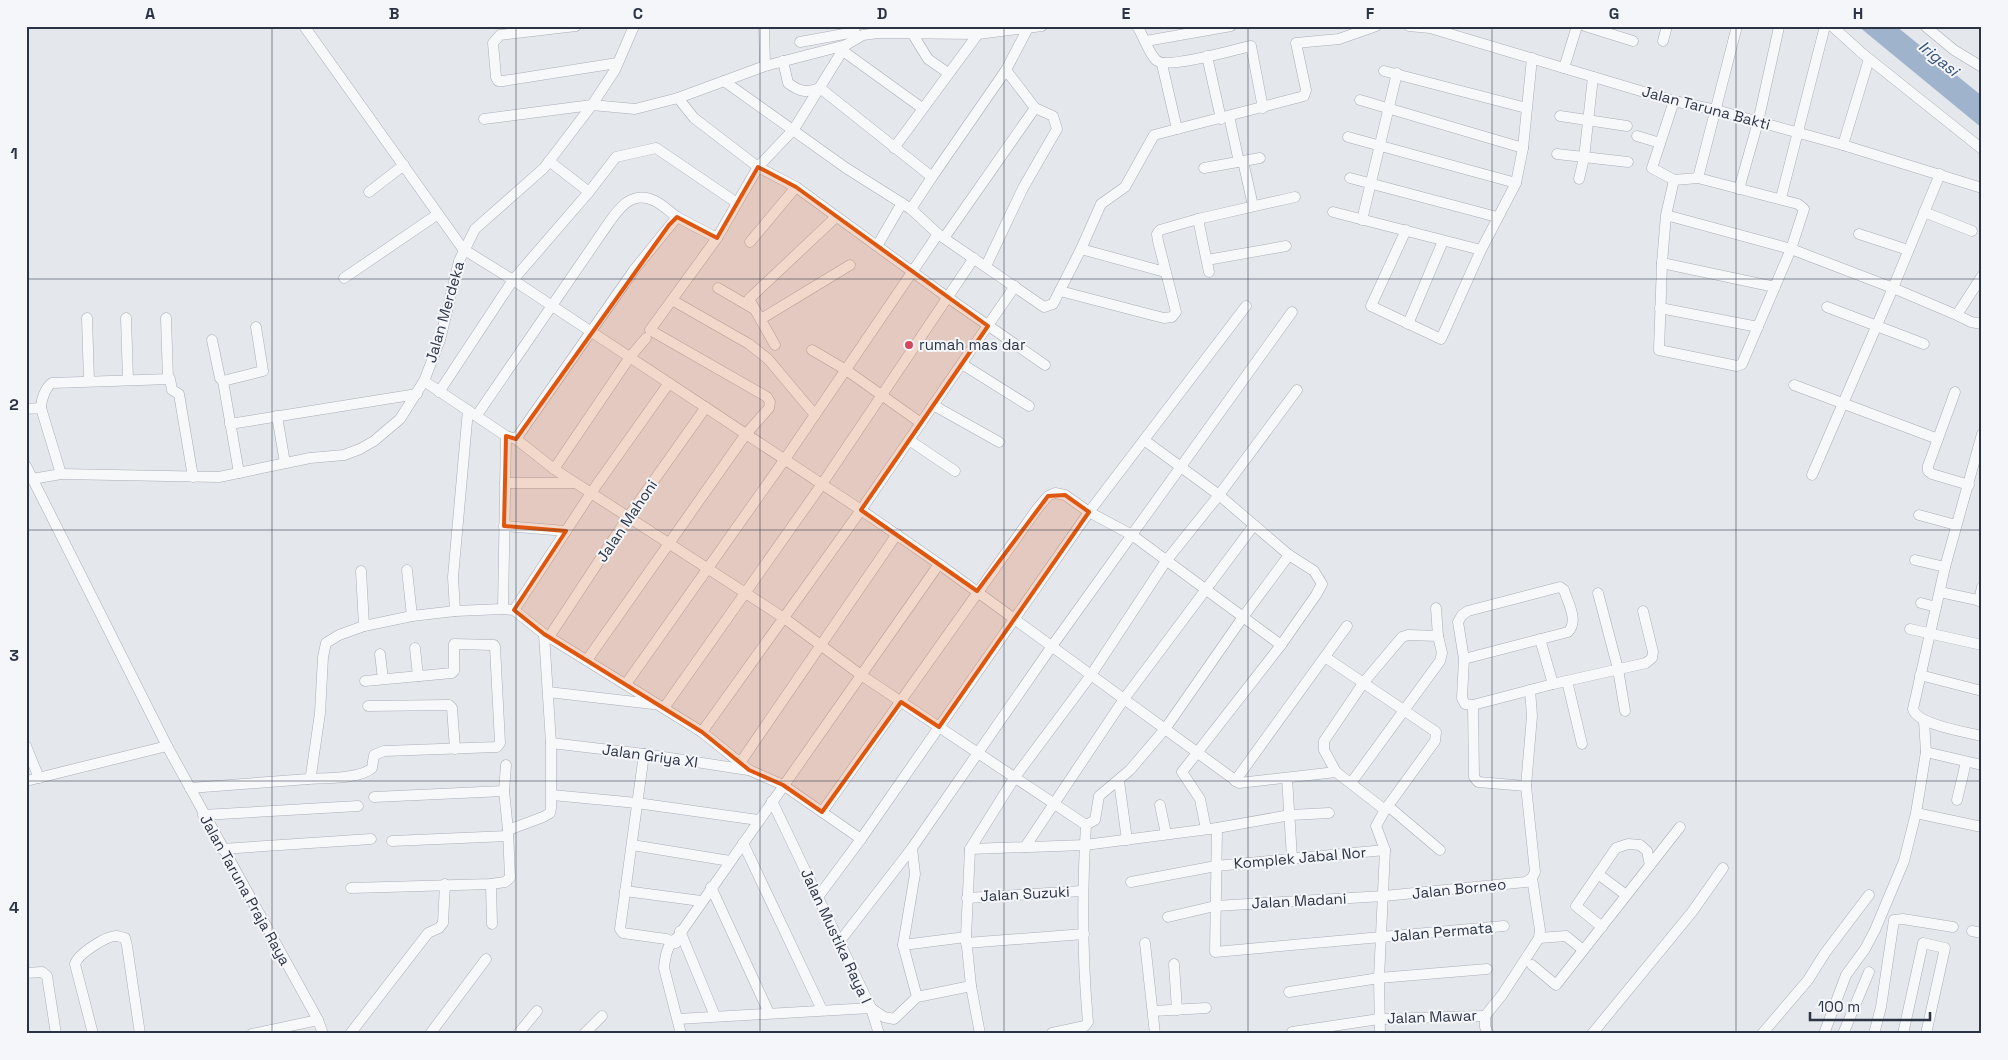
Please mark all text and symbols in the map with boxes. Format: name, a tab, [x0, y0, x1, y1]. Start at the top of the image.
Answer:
text: A	[145, 3, 155, 24]
text: B	[389, 3, 399, 24]
text: C	[633, 3, 643, 24]
text: D	[877, 3, 887, 24]
text: E	[1122, 3, 1131, 24]
text: F	[1366, 3, 1375, 24]
text: G	[1609, 3, 1619, 24]
text: H	[1853, 3, 1863, 24]
water label: Irigasi	[1914, 36, 1965, 82]
street label: Jalan Taruna Bakti	[1640, 81, 1772, 134]
text: 1	[10, 143, 18, 164]
street label: Jalan Merdeka	[421, 259, 468, 365]
place label: rumah mas dar	[919, 335, 1026, 354]
marker: rumah mas dar	[903, 339, 915, 351]
text: 2	[9, 394, 19, 415]
street label: Jalan Mahoni	[592, 476, 661, 566]
text: 3	[9, 645, 19, 666]
street label: Jalan Griya XI	[601, 739, 699, 772]
street label: Jalan Taruna Praja Raya	[196, 811, 295, 969]
street label: Komplek Jabal Nor	[1233, 842, 1367, 873]
street label: Jalan Mustika Raya I	[797, 865, 876, 1006]
street label: Jalan Borneo	[1411, 874, 1507, 903]
street label: Jalan Suzuki	[980, 882, 1070, 905]
street label: Jalan Madani	[1251, 889, 1347, 912]
text: 4	[9, 897, 19, 918]
street label: Jalan Permata	[1390, 918, 1494, 945]
scale bar	[1810, 990, 1930, 1022]
text: 100 m	[1818, 997, 1860, 1016]
street label: Jalan Mawar	[1387, 1005, 1478, 1028]

